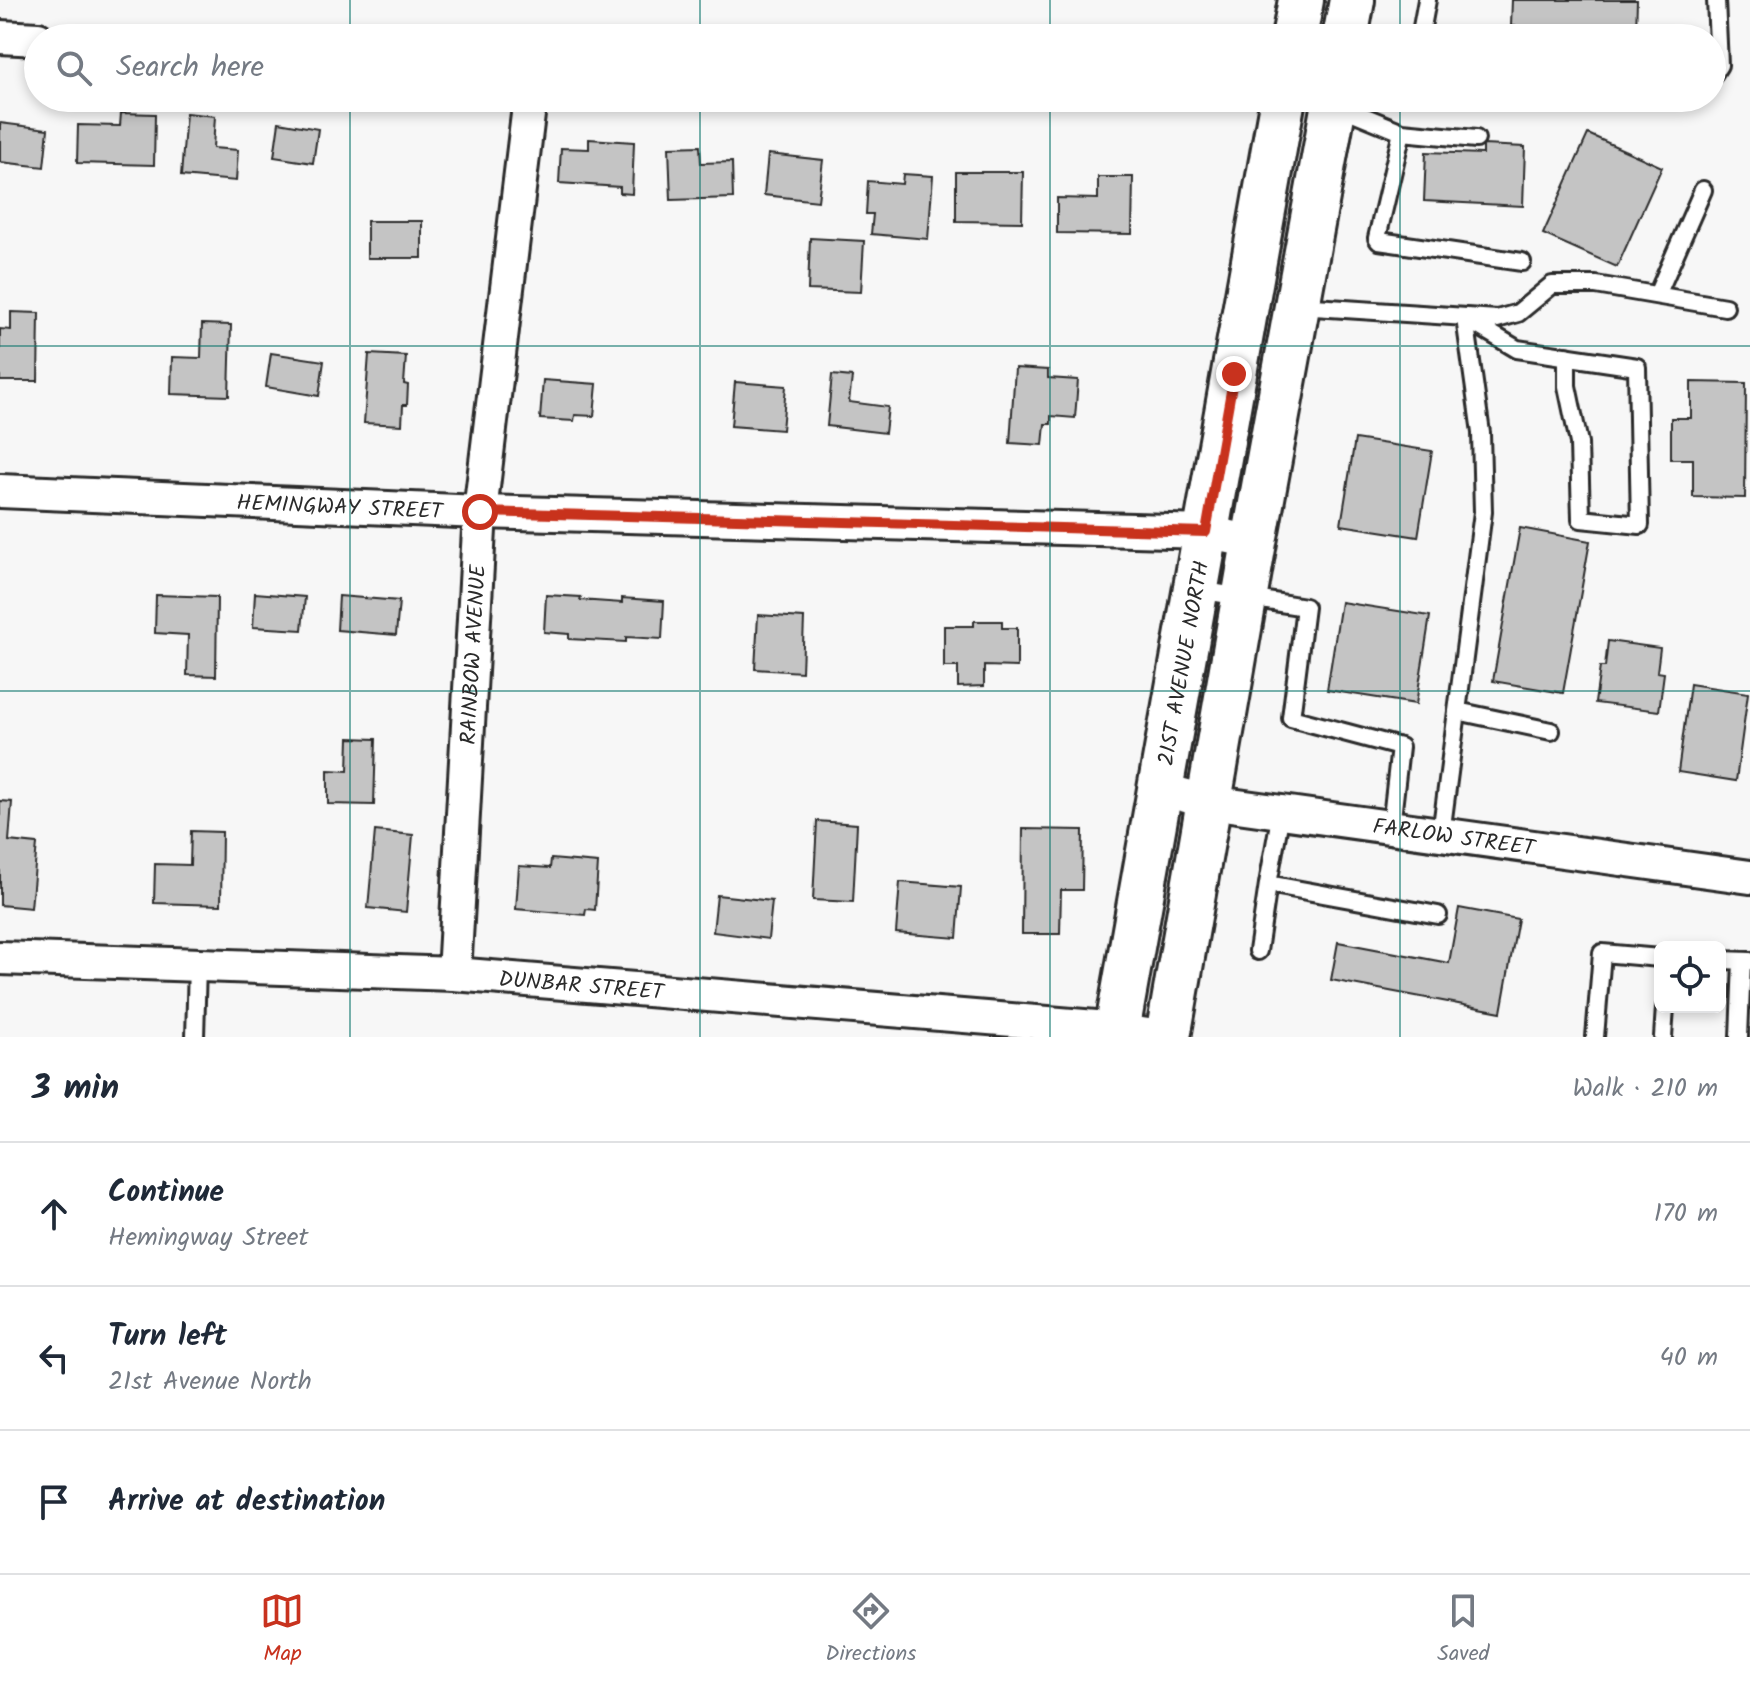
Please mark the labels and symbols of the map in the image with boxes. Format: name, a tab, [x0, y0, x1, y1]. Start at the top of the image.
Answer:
route end	[1216, 356, 1252, 392]
street label: HEMINGWAY STREET	[236, 486, 446, 530]
route start	[462, 494, 498, 530]
street label: 21ST AVENUE NORTH	[1150, 558, 1220, 769]
street label: RAINBOW AVENUE	[452, 562, 497, 746]
street label: FARLOW STREET	[1370, 810, 1539, 867]
street label: DUNBAR STREET	[497, 963, 667, 1011]

